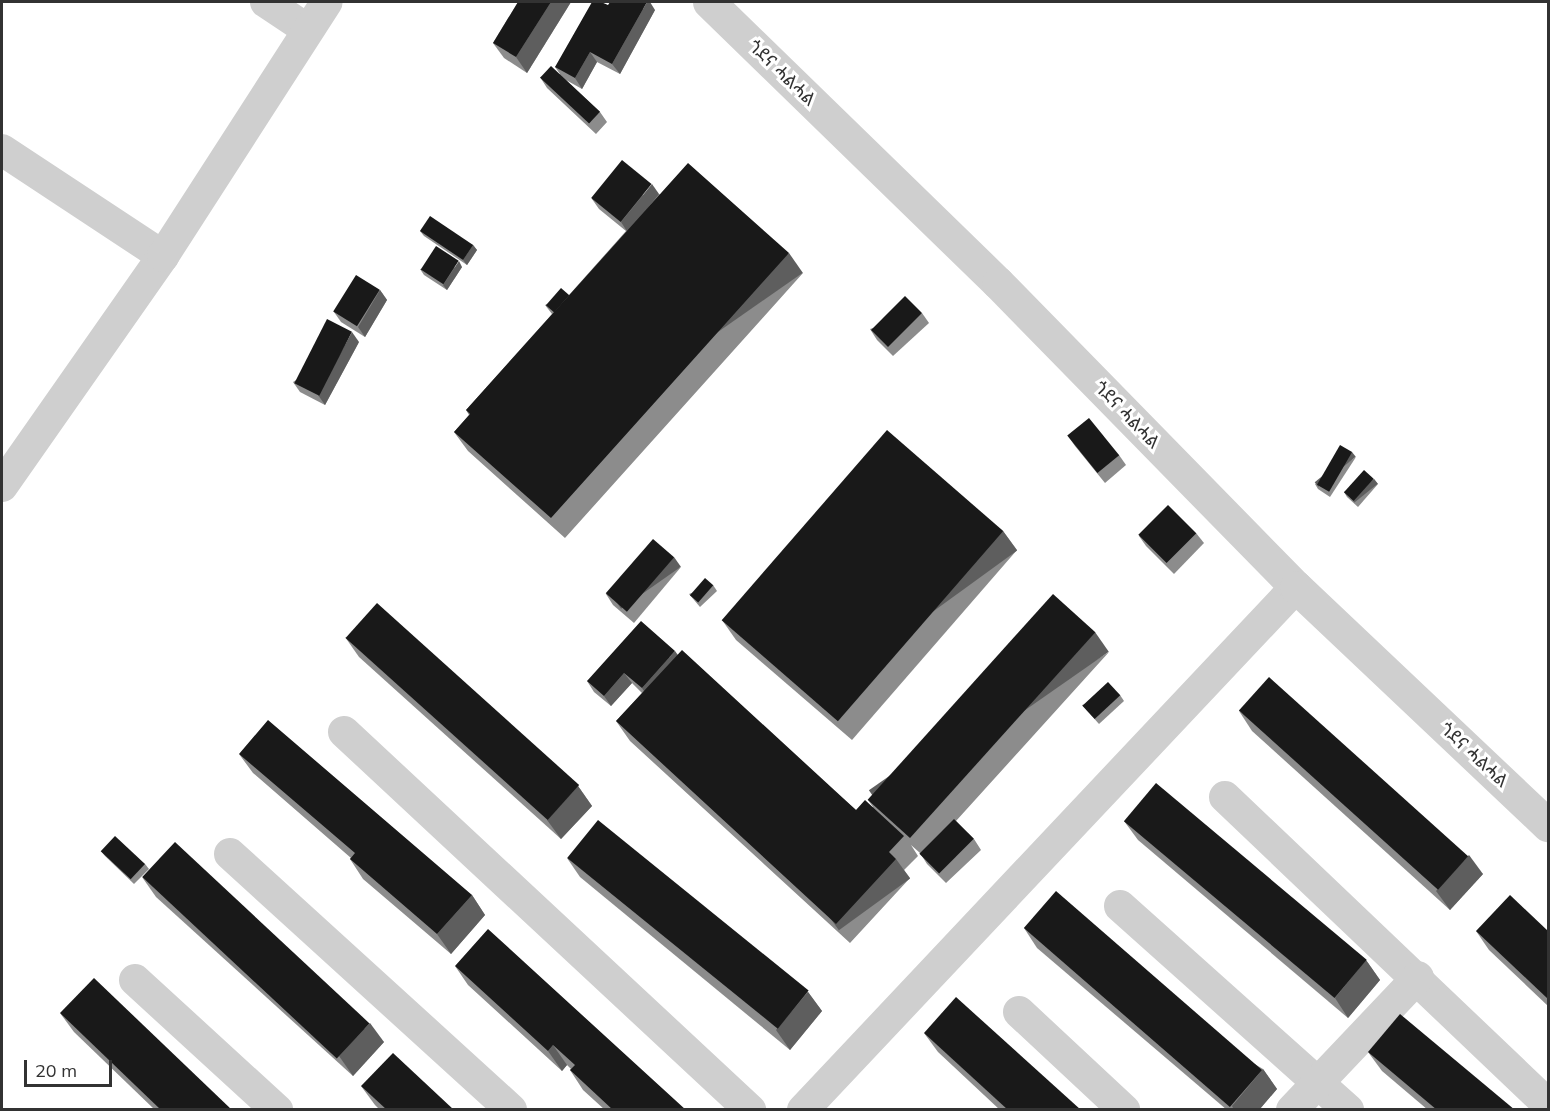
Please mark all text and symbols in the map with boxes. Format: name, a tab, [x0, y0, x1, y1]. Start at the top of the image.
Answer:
street label: ጎደና ሓልሓል	[744, 36, 820, 110]
street label: ጎደና ሓልሓል	[1090, 377, 1164, 453]
street label: ጎደና ሓልሓል	[1435, 718, 1513, 792]
scale bar	[27, 1048, 116, 1086]
text: 20 m	[35, 1059, 77, 1082]

